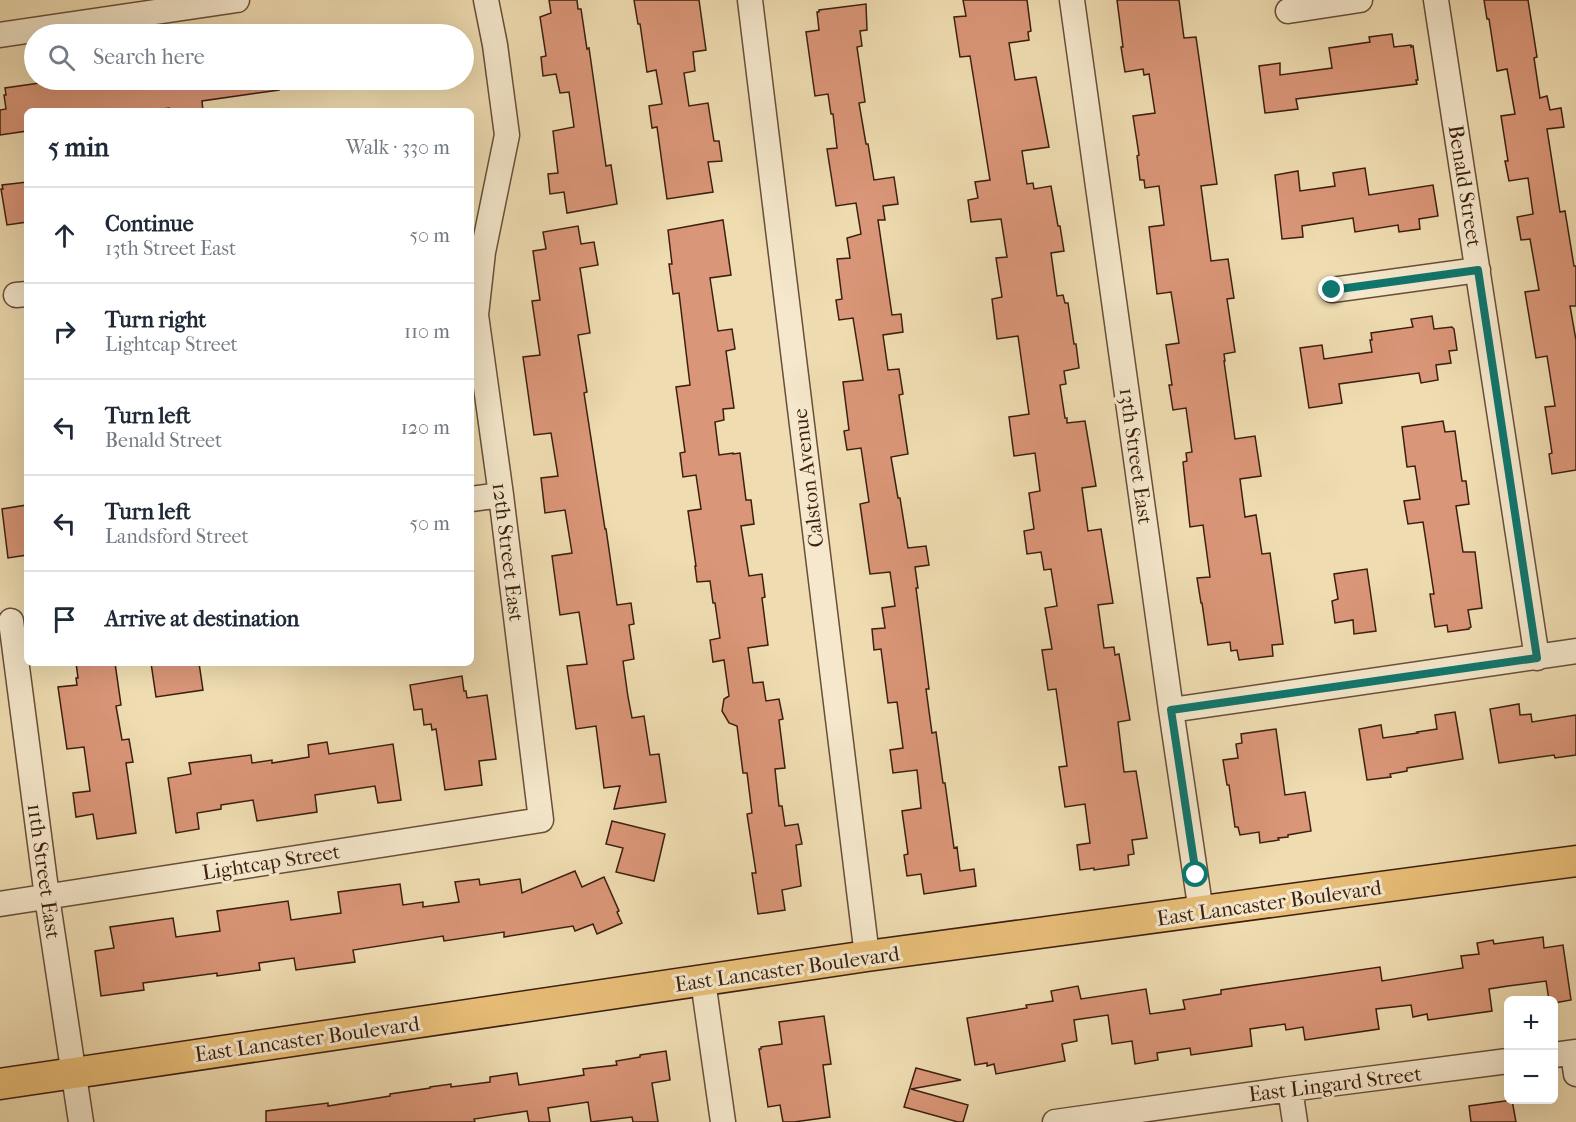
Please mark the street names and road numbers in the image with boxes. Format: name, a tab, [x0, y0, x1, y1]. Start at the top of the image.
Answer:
street label: Benald Street	[1444, 123, 1487, 249]
street label: 13th Street East	[1115, 386, 1158, 526]
street label: Calston Avenue	[788, 407, 828, 549]
street label: 12th Street East	[488, 481, 528, 623]
street label: 11th Street East	[23, 802, 65, 941]
street label: Lightcap Street	[200, 839, 342, 885]
street label: East Lancaster Boulevard	[1155, 875, 1384, 931]
street label: East Lancaster Boulevard	[673, 941, 902, 997]
street label: East Lancaster Boulevard	[193, 1011, 422, 1067]
street label: East Lingard Street	[1247, 1061, 1423, 1107]

